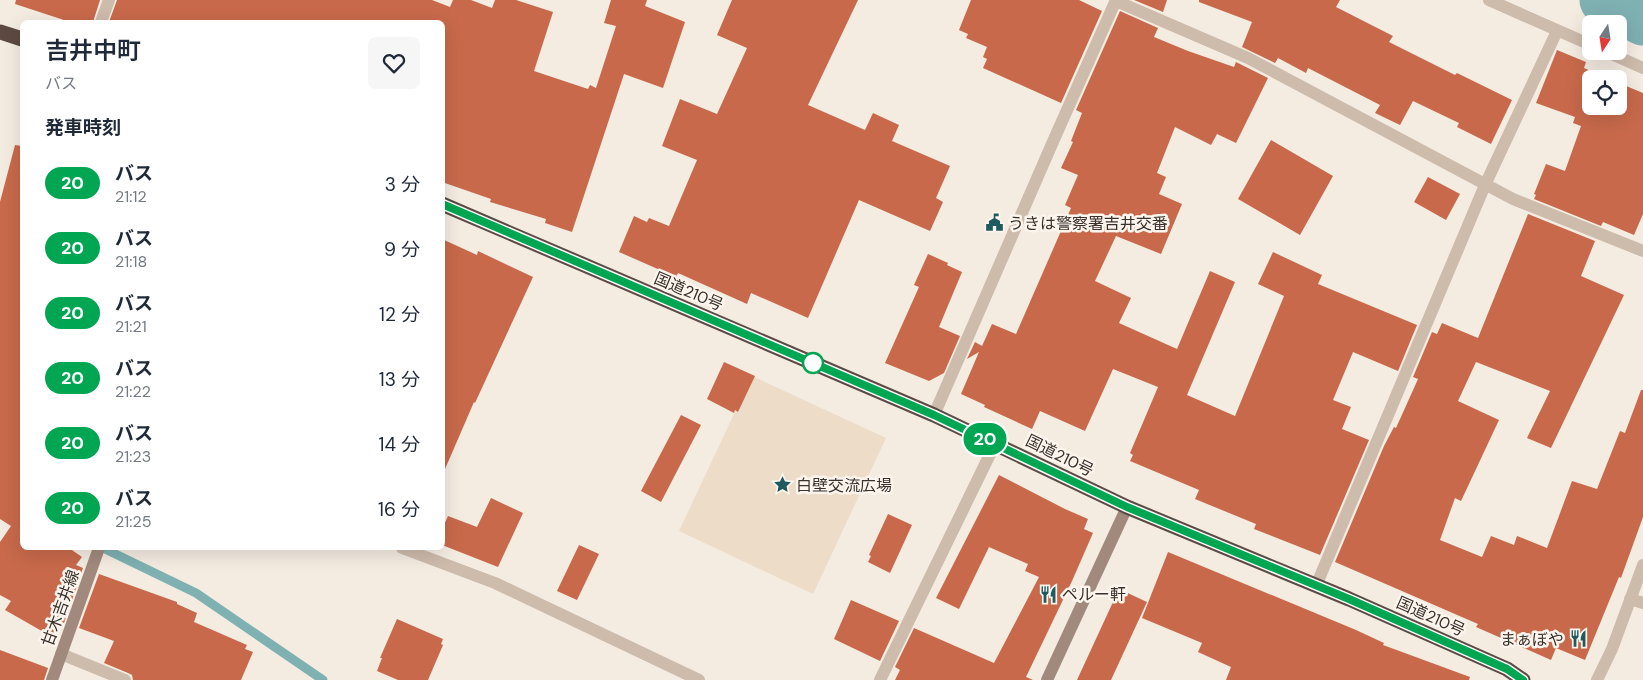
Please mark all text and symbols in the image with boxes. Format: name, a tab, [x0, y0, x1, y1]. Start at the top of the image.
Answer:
north arrow	[1582, 15, 1628, 60]
map controls	[1582, 15, 1627, 115]
text: 吉井中町	[45, 35, 141, 66]
button: heart	[368, 37, 420, 89]
button: locate	[1582, 70, 1627, 115]
text: バス	[45, 73, 77, 94]
text: 発車時刻	[45, 115, 121, 140]
text: バス	[115, 161, 153, 186]
text: 20	[61, 171, 84, 195]
text: 3 分	[385, 172, 420, 197]
text: 21:12	[115, 186, 147, 207]
public building icon: うきは警察署吉井交番	[984, 213, 1004, 233]
place label: うきは警察署吉井交番	[1008, 213, 1168, 234]
text: バス	[115, 226, 153, 251]
text: 20	[61, 236, 84, 260]
text: 9 分	[384, 237, 420, 262]
text: 21:18	[115, 251, 147, 272]
street label: 国道210号	[651, 268, 727, 315]
text: バス	[115, 291, 153, 316]
text: 20	[61, 301, 84, 325]
text: 12 分	[379, 302, 420, 327]
text: 21:21	[115, 316, 147, 337]
unlabelled marker	[802, 352, 824, 374]
text: バス	[115, 356, 153, 381]
text: 20	[61, 366, 84, 390]
text: 13 分	[379, 367, 420, 392]
text: 21:22	[115, 381, 151, 402]
text: バス	[115, 421, 153, 446]
line badge: 20	[962, 423, 1008, 455]
text: 20	[974, 427, 996, 451]
street label: 国道210号	[1022, 430, 1097, 481]
text: 20	[61, 431, 84, 455]
text: 14 分	[378, 432, 420, 457]
text: 21:23	[115, 446, 151, 467]
place icon: 白壁交流広場	[772, 475, 792, 495]
place label: 白壁交流広場	[796, 475, 892, 496]
text: バス	[115, 486, 153, 511]
text: 20	[61, 496, 84, 520]
text: 16 分	[378, 497, 420, 522]
text: 21:25	[115, 511, 151, 532]
street label: 甘木吉井線	[37, 567, 84, 649]
restaurant icon: ペルー軒	[1038, 584, 1058, 604]
place label: ペルー軒	[1062, 584, 1126, 605]
street label: 国道210号	[1393, 592, 1468, 641]
place label: まぁぼや	[1500, 629, 1564, 650]
restaurant icon: まぁぼや	[1568, 629, 1588, 649]

